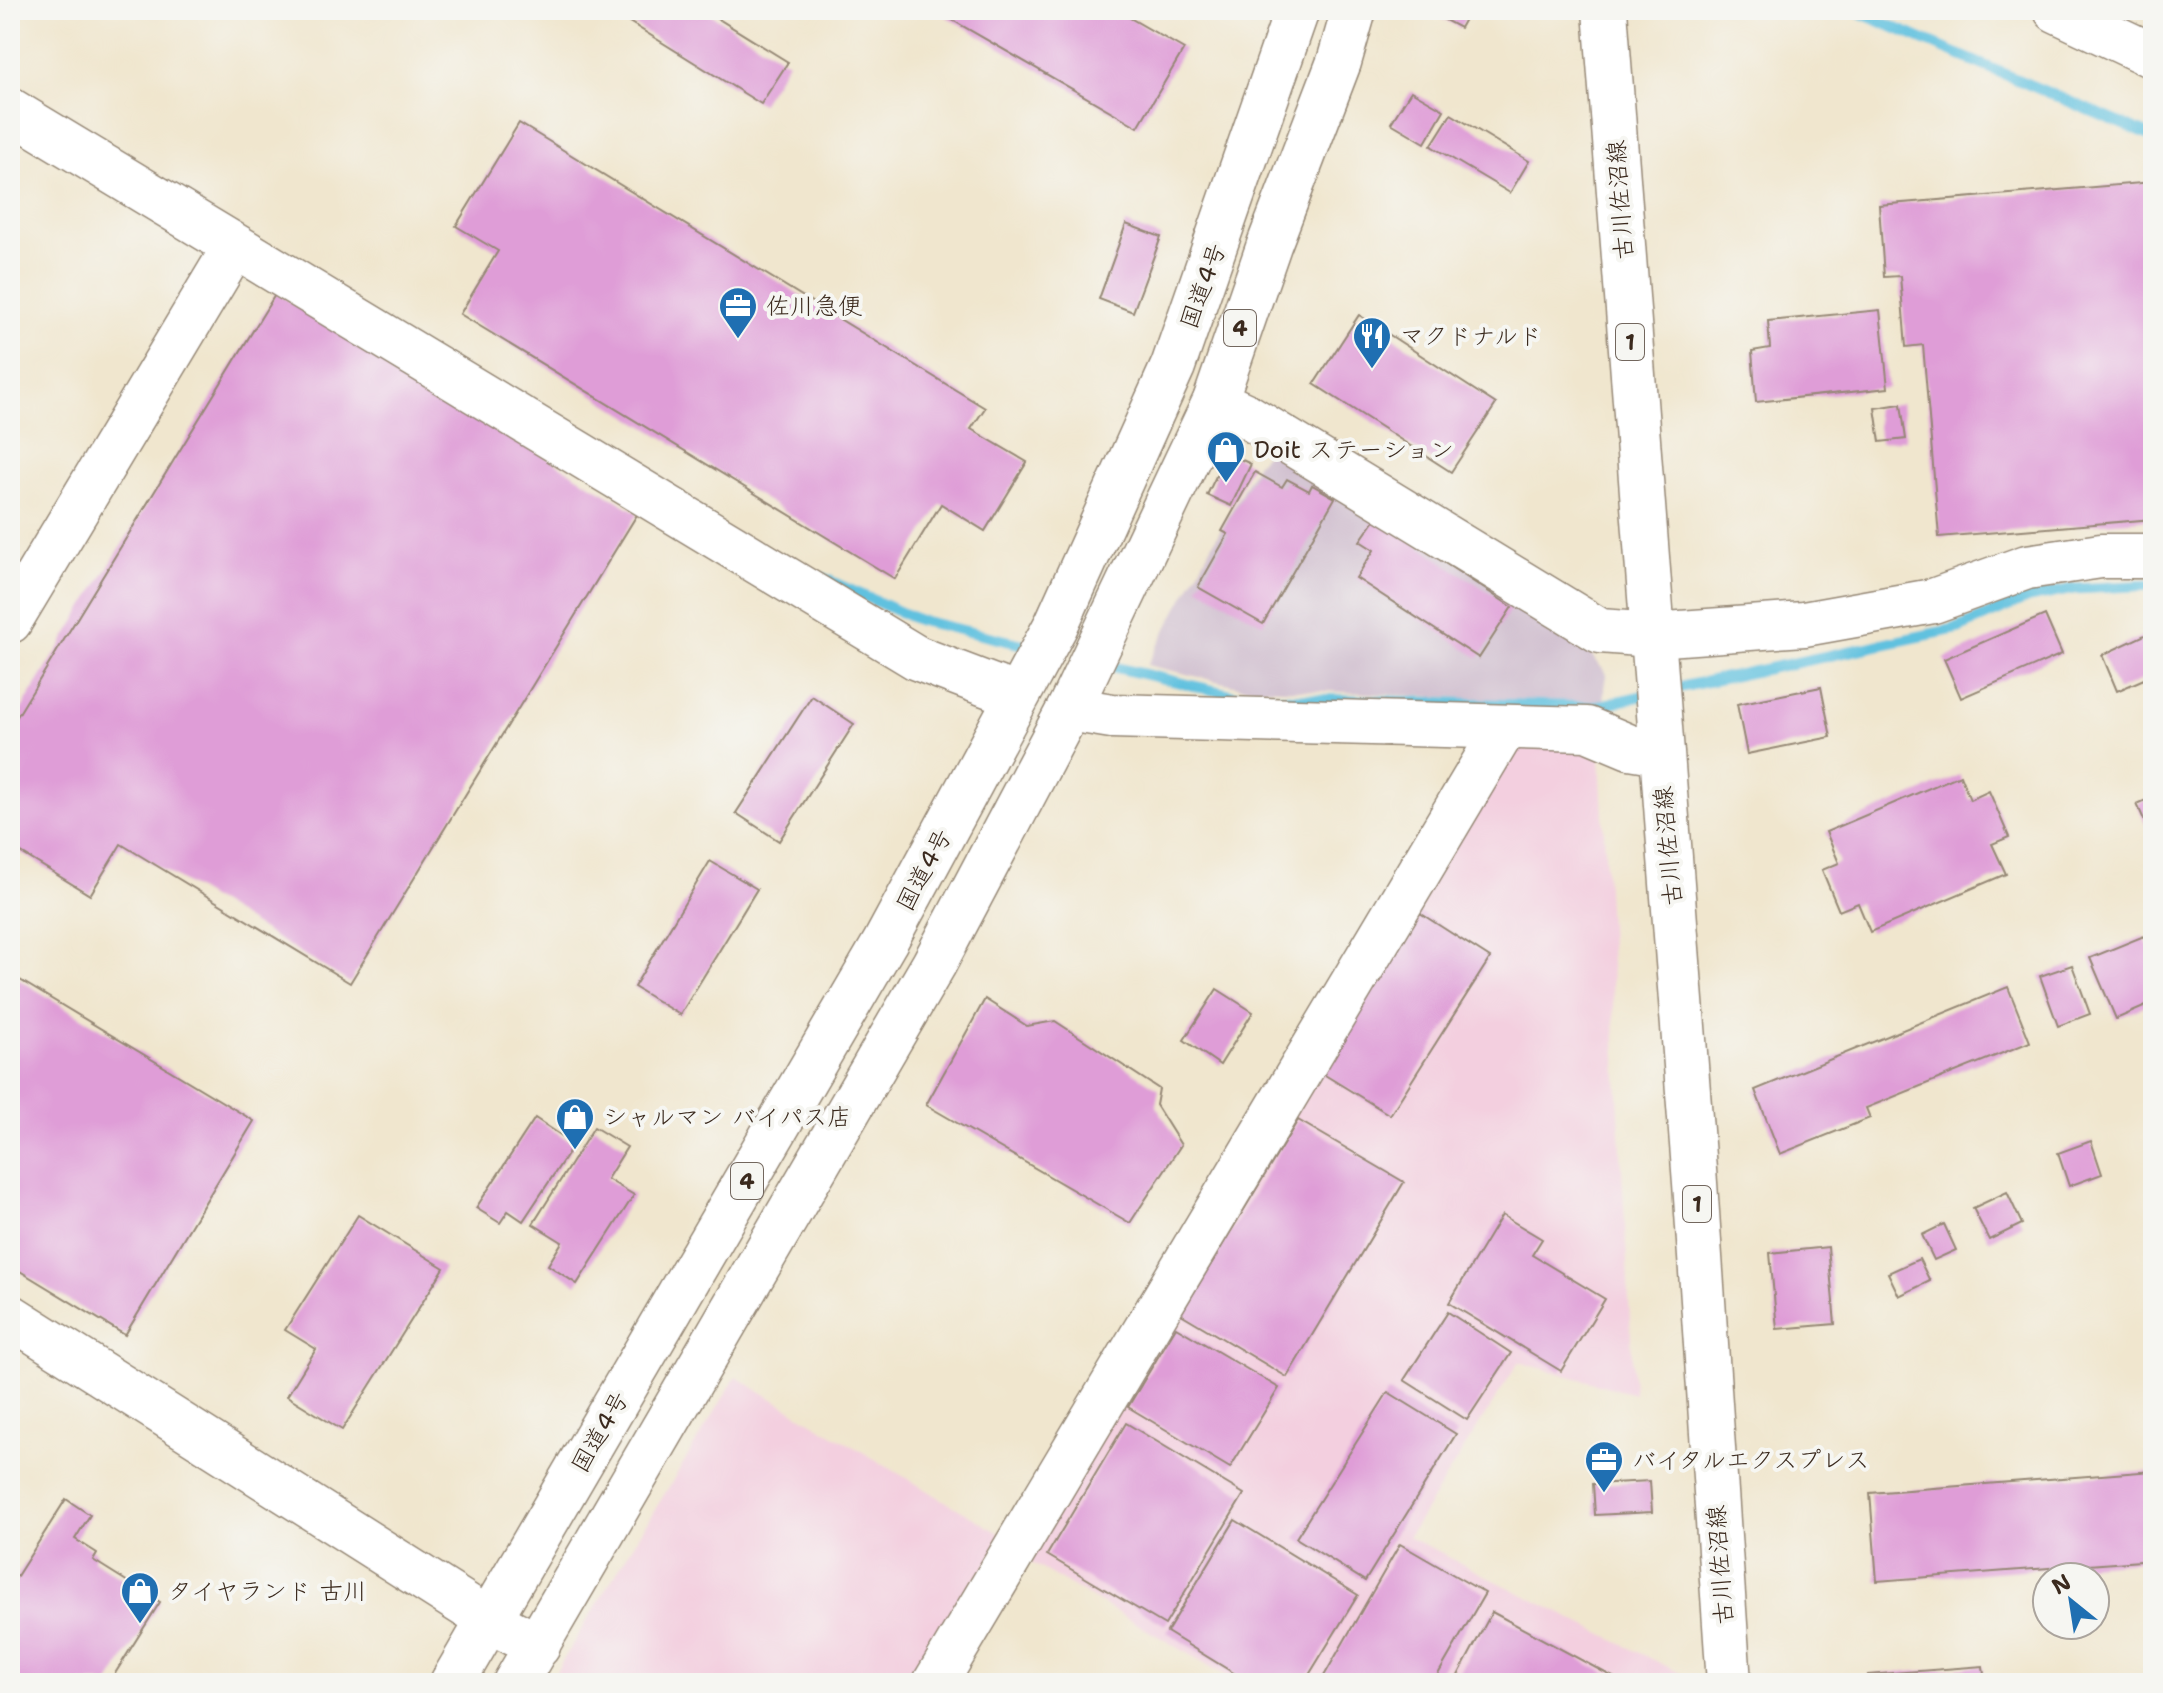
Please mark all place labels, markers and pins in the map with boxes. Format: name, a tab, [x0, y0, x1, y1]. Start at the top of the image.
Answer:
office icon: 佐川急便	[717, 285, 759, 340]
place label: 佐川急便	[766, 290, 862, 322]
restaurant icon: マクドナルド	[1351, 315, 1393, 370]
place label: マクドナルド	[1400, 320, 1542, 352]
shop icon: Doit ステーション	[1205, 429, 1247, 484]
place label: Doit ステーション	[1254, 434, 1454, 466]
shop icon: シャルマン バイパス店	[554, 1096, 596, 1151]
place label: シャルマン バイパス店	[603, 1101, 851, 1133]
office icon: バイタルエクスプレス	[1583, 1439, 1625, 1494]
place label: バイタルエクスプレス	[1632, 1444, 1870, 1476]
shop icon: タイヤランド 古川	[119, 1570, 161, 1625]
place label: タイヤランド 古川	[168, 1575, 367, 1607]

